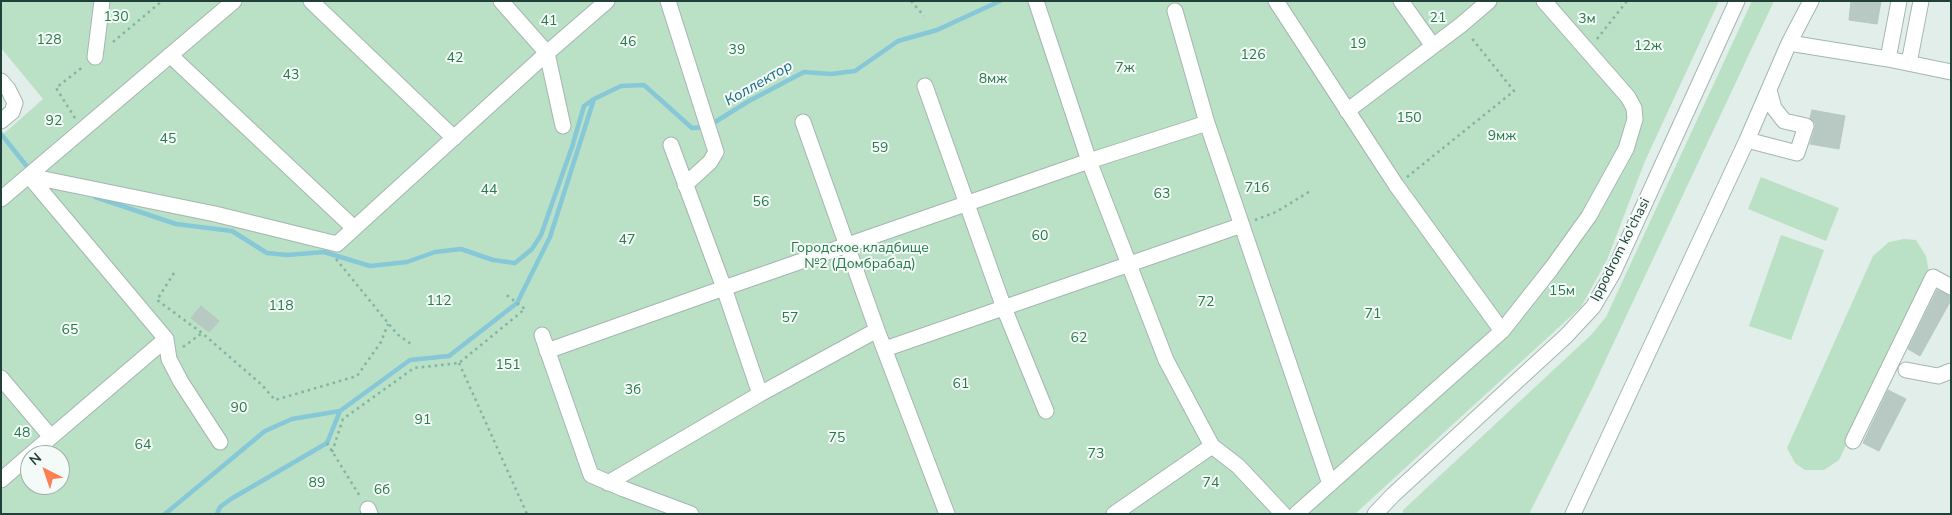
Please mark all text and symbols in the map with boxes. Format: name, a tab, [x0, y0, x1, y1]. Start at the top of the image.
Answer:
park label: 130	[103, 10, 129, 26]
park label: 21	[1430, 11, 1446, 27]
park label: 3м	[1578, 12, 1596, 28]
park label: 41	[541, 14, 557, 30]
park label: 128	[36, 33, 62, 49]
park label: 46	[620, 35, 636, 51]
park label: 19	[1350, 37, 1366, 53]
park label: 12ж	[1634, 39, 1662, 55]
park label: 39	[729, 43, 745, 59]
park label: 126	[1240, 48, 1266, 64]
park label: 42	[447, 51, 463, 67]
water label: Коллектор	[722, 57, 796, 111]
park label: 7ж	[1115, 61, 1135, 77]
park label: 43	[283, 68, 299, 84]
park label: 8мж	[979, 72, 1007, 88]
park label: 150	[1396, 111, 1422, 127]
park label: 92	[46, 114, 62, 130]
park label: 9мж	[1488, 129, 1516, 145]
park label: 45	[160, 132, 176, 148]
park label: 59	[872, 141, 888, 157]
park label: 71б	[1245, 181, 1269, 197]
park label: 44	[481, 183, 497, 199]
park label: 63	[1154, 187, 1170, 203]
park label: 56	[753, 195, 769, 211]
street label: Ippodrom ko'chasi	[1588, 196, 1654, 304]
park label: 60	[1032, 229, 1048, 245]
park label: 47	[619, 233, 635, 249]
park label: Городское кладбище №2 (Домбрабад)	[791, 241, 929, 274]
park label: 15м	[1549, 284, 1575, 300]
park label: 112	[426, 294, 452, 310]
park label: 72	[1198, 295, 1214, 311]
park label: 118	[268, 299, 294, 315]
park label: 71	[1365, 307, 1381, 323]
park label: 57	[782, 311, 798, 327]
park label: 65	[62, 323, 78, 339]
park label: 62	[1071, 331, 1087, 347]
park label: 151	[495, 358, 521, 374]
park label: 61	[953, 377, 969, 393]
park label: 3б	[625, 383, 641, 399]
park label: 90	[231, 401, 247, 417]
park label: 91	[415, 413, 431, 429]
park label: 48	[14, 426, 30, 442]
park label: 75	[829, 431, 845, 447]
park label: 64	[135, 438, 151, 454]
north arrow	[20, 445, 70, 495]
park label: 73	[1088, 447, 1104, 463]
text: N	[25, 448, 46, 470]
park label: 89	[309, 476, 325, 492]
park label: 74	[1203, 476, 1219, 492]
park label: 6б	[374, 483, 390, 499]

